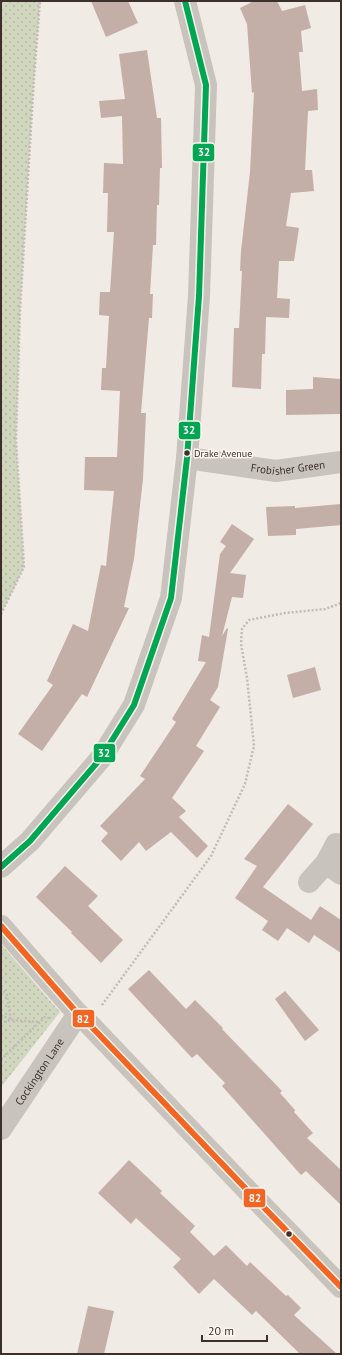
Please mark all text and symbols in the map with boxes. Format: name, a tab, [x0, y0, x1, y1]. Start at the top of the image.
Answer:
line badge: 32	[192, 143, 215, 162]
text: 32	[198, 145, 210, 159]
line badge: 32	[178, 421, 201, 440]
text: 32	[183, 423, 195, 437]
place label: Drake Avenue	[194, 447, 252, 460]
marker: Drake Avenue	[182, 448, 192, 458]
street label: Frobisher Green	[250, 457, 326, 478]
line badge: 32	[93, 743, 116, 763]
text: 32	[98, 746, 110, 760]
line badge: 82	[72, 1009, 95, 1028]
text: 82	[77, 1012, 89, 1026]
street label: Cockington Lane	[12, 1035, 67, 1108]
line badge: 82	[243, 1188, 266, 1208]
text: 82	[249, 1191, 261, 1205]
unlabelled marker	[284, 1229, 294, 1239]
scale bar	[202, 1317, 267, 1343]
text: 20 m	[208, 1323, 234, 1338]

